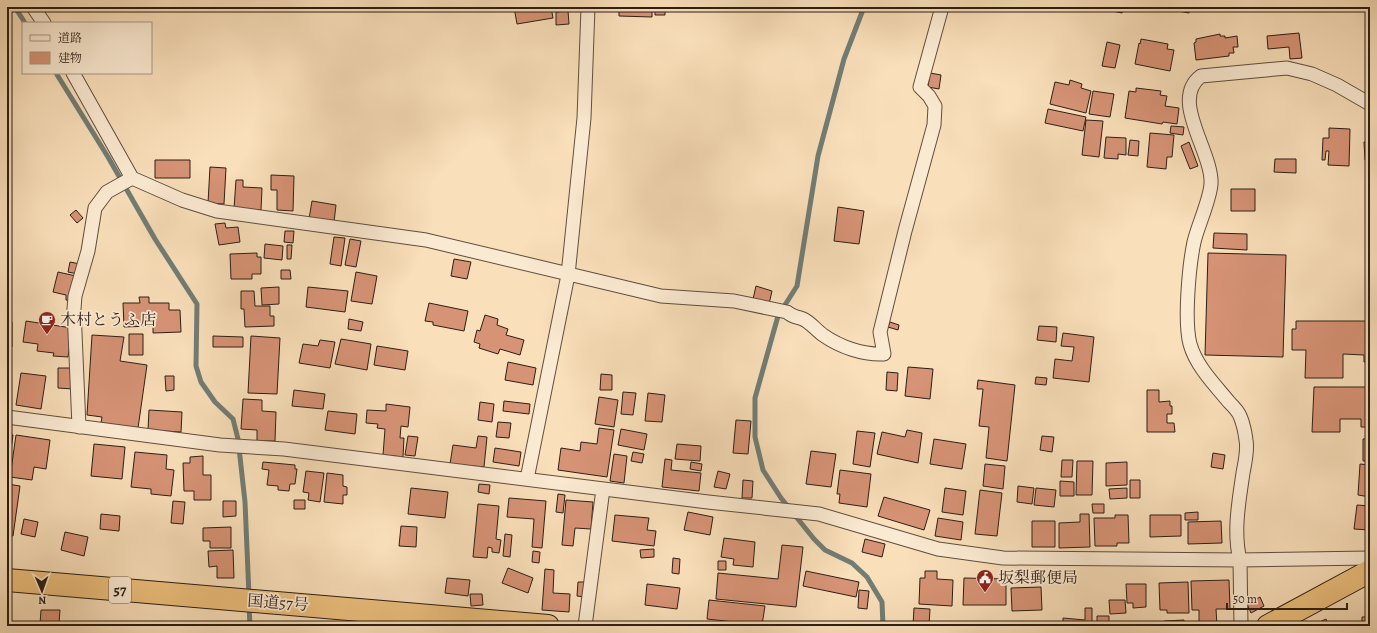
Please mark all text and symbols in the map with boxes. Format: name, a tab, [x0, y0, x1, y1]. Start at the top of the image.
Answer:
legend	[22, 22, 152, 74]
text: 道路	[58, 30, 82, 46]
text: 建物	[58, 50, 82, 66]
place label: 木村とうふ店	[60, 309, 156, 331]
cafe icon: 木村とうふ店	[37, 310, 57, 335]
place label: 坂梨郵便局	[998, 567, 1078, 589]
public building icon: 坂梨郵便局	[975, 568, 995, 593]
north arrow	[22, 571, 62, 611]
road number: 57	[109, 577, 131, 603]
scale bar	[1227, 585, 1347, 611]
street label: 国道57号	[247, 590, 309, 616]
text: 50 m	[1233, 591, 1257, 607]
text: N	[38, 593, 47, 608]

